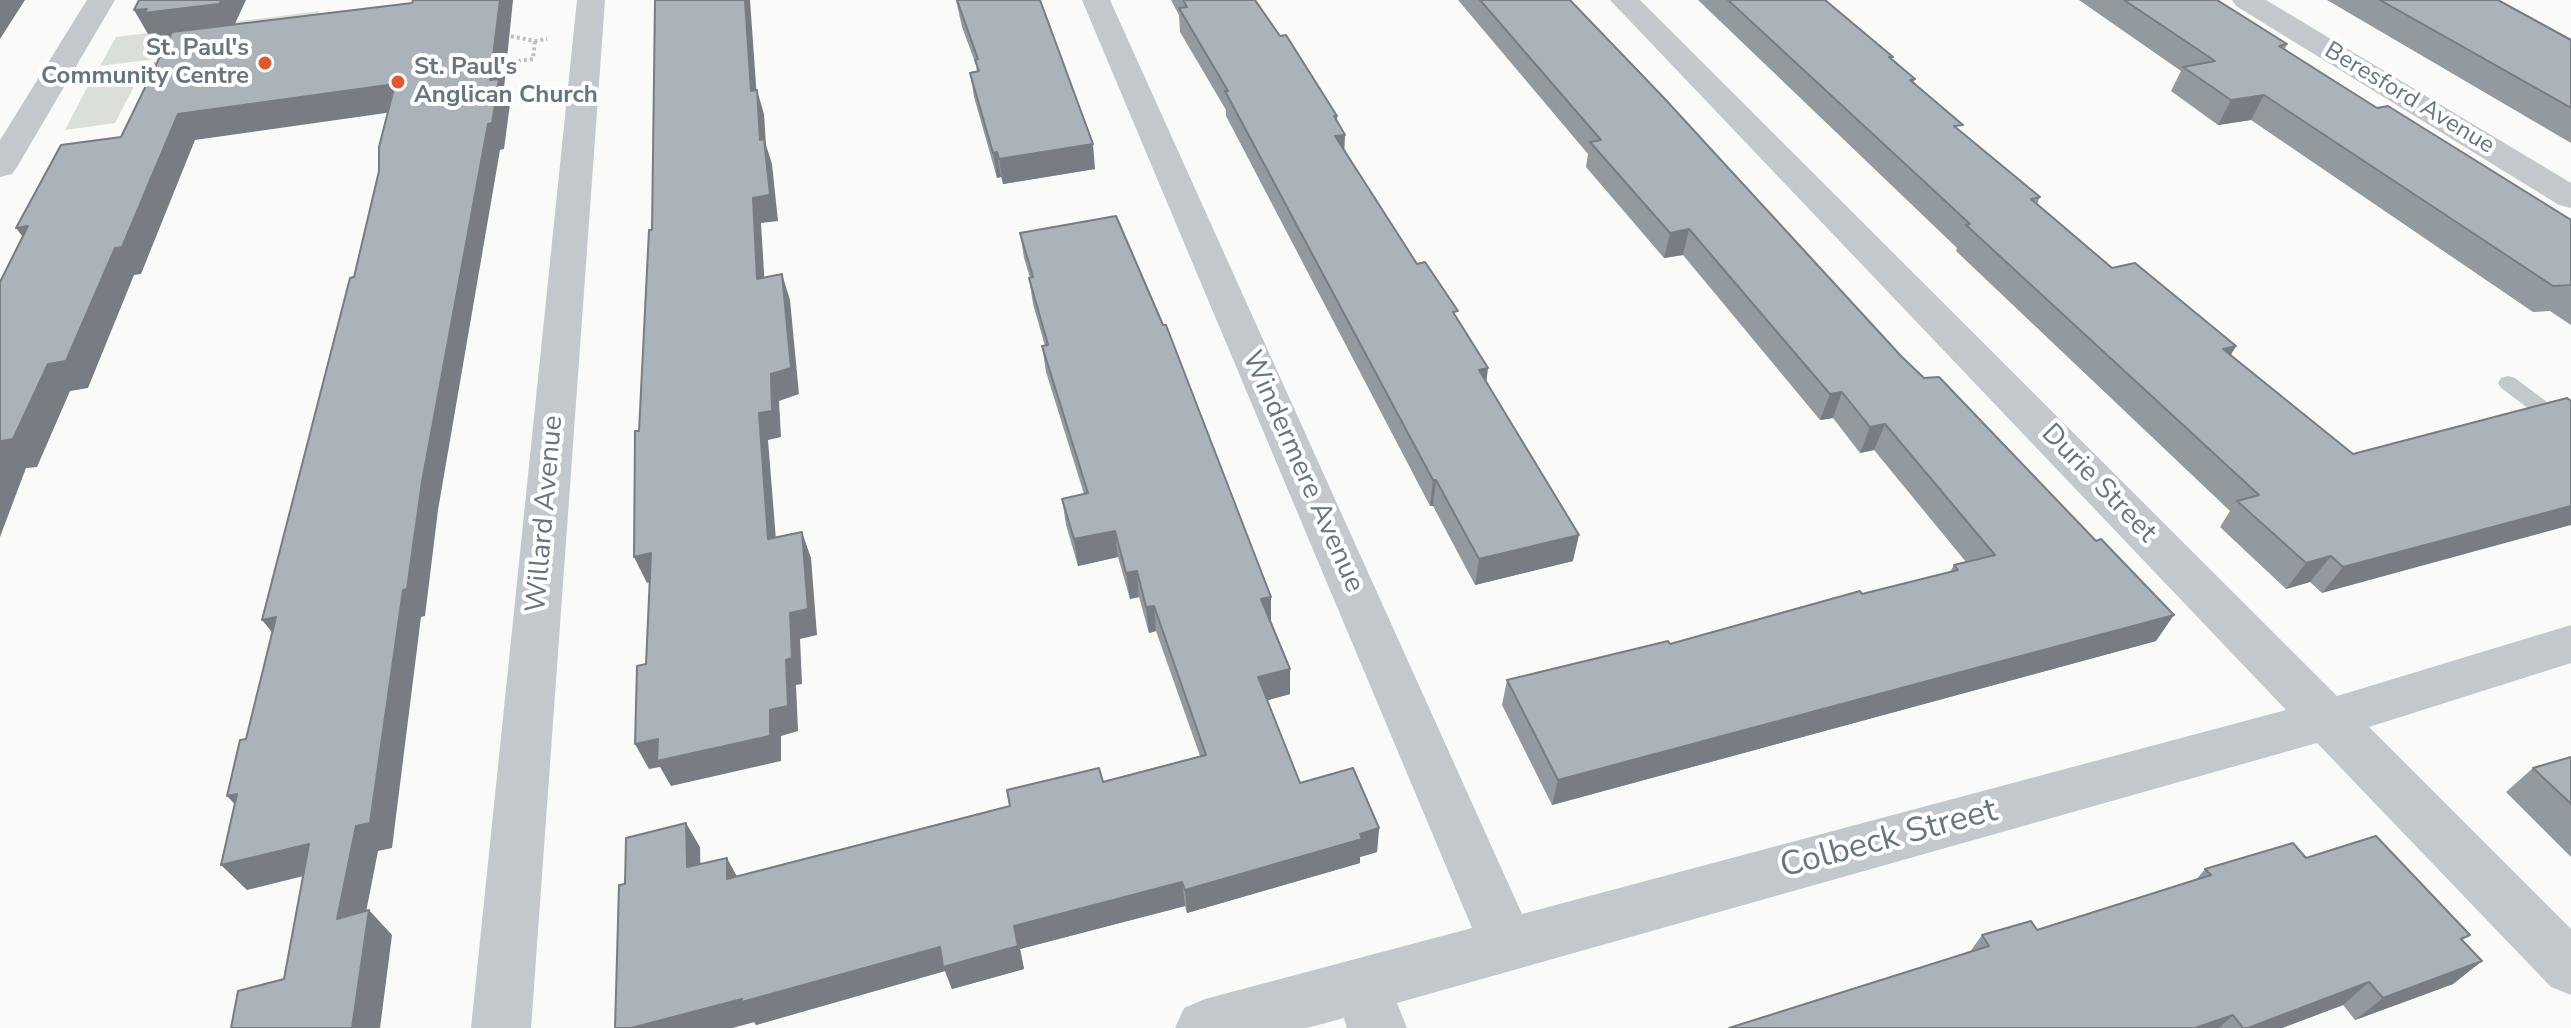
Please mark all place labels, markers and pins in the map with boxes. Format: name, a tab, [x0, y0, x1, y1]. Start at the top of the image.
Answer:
place label: St. Paul's Community Centre	[41, 35, 249, 91]
marker: St. Paul's Community Centre	[256, 54, 274, 72]
place label: St. Paul's Anglican Church	[414, 54, 598, 110]
marker: St. Paul's Anglican Church	[389, 73, 407, 91]

